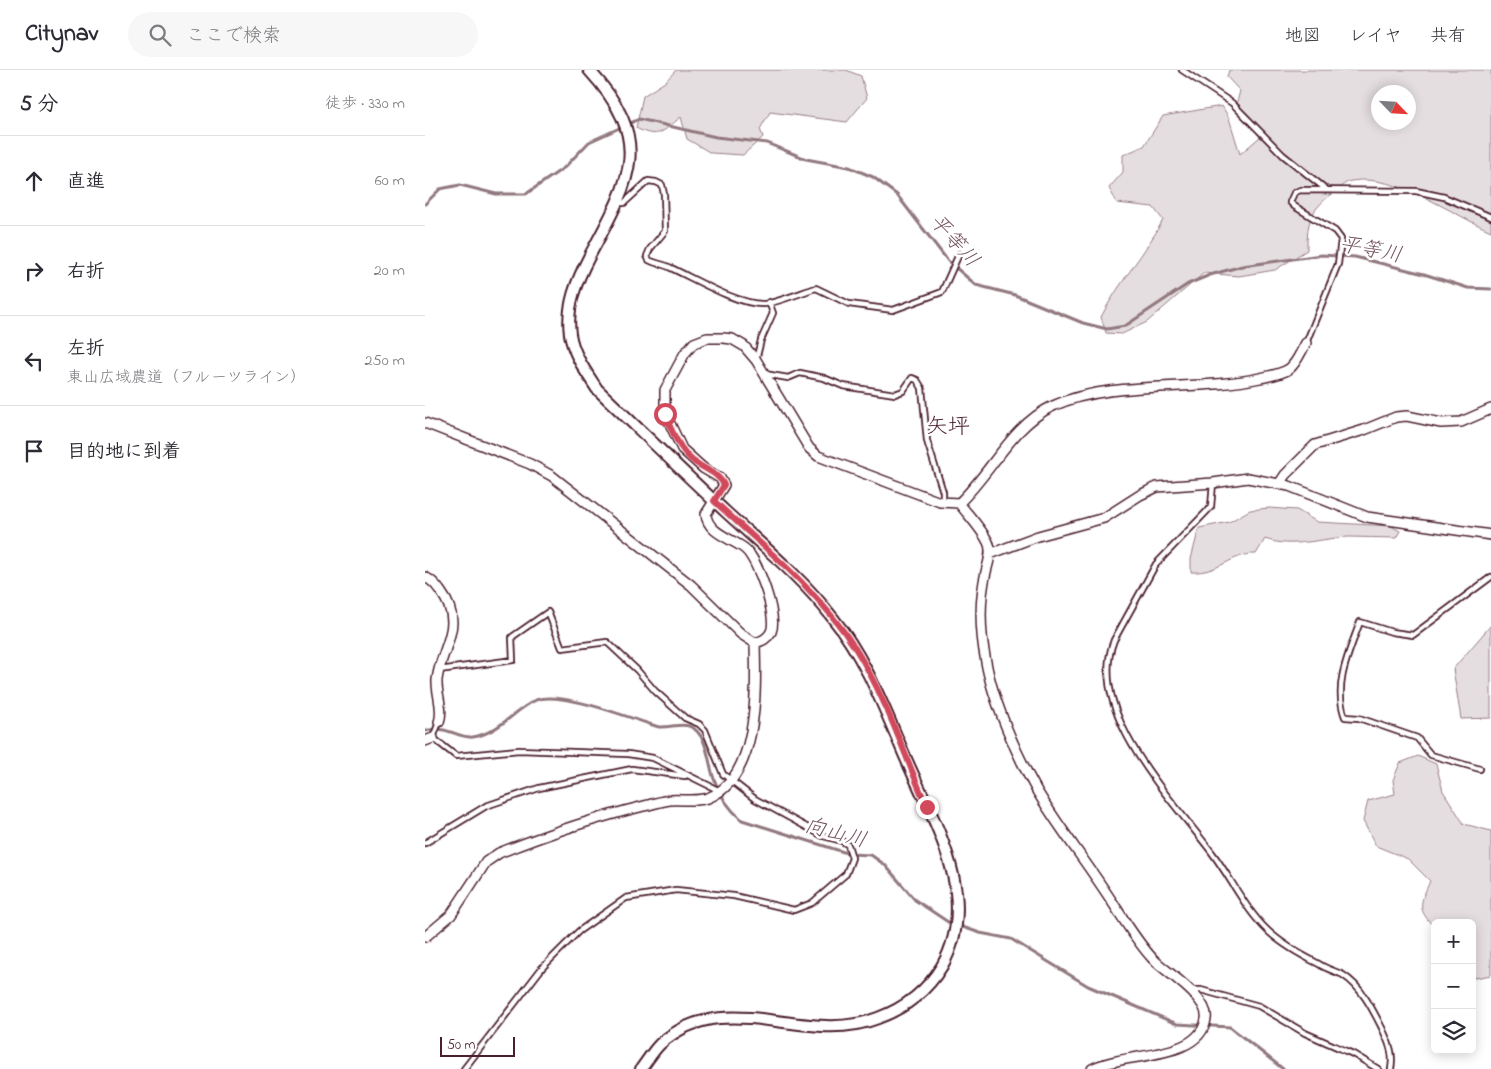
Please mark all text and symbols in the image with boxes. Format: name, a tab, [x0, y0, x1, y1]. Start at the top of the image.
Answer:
search box	[128, 12, 478, 57]
text: Citynav	[25, 17, 98, 52]
icon: search	[146, 21, 174, 49]
text: ここで検索	[186, 23, 281, 50]
text: 地図	[1285, 24, 1321, 50]
text: レイヤ	[1349, 24, 1402, 50]
text: 共有	[1430, 24, 1466, 50]
north arrow	[1371, 85, 1416, 130]
text: 5 分	[20, 90, 58, 120]
text: 徒歩 · 330 m	[325, 92, 405, 116]
icon: ahead	[20, 167, 48, 195]
text: 直進	[67, 169, 105, 196]
text: 60 m	[375, 169, 405, 193]
water label: 平等川	[921, 208, 986, 275]
water label: 平等川	[1337, 230, 1404, 272]
icon: right	[20, 257, 48, 285]
text: 右折	[67, 259, 105, 286]
text: 20 m	[374, 259, 405, 283]
text: 左折	[67, 336, 105, 363]
icon: left	[20, 347, 48, 375]
text: 250 m	[365, 349, 405, 373]
text: 東山広域農道（フルーツライン）	[67, 366, 306, 390]
route start	[654, 403, 677, 426]
district label: 矢坪	[926, 412, 970, 444]
icon: arrive	[20, 437, 48, 465]
text: 目的地に到着	[67, 439, 181, 466]
route end	[916, 796, 939, 819]
water label: 向山川	[801, 811, 870, 857]
map controls	[1431, 919, 1476, 1054]
button: +	[1431, 919, 1476, 964]
button: −	[1431, 964, 1476, 1009]
button: layers	[1431, 1009, 1476, 1054]
scale bar	[440, 1034, 515, 1057]
text: 50 m	[447, 1035, 475, 1056]

